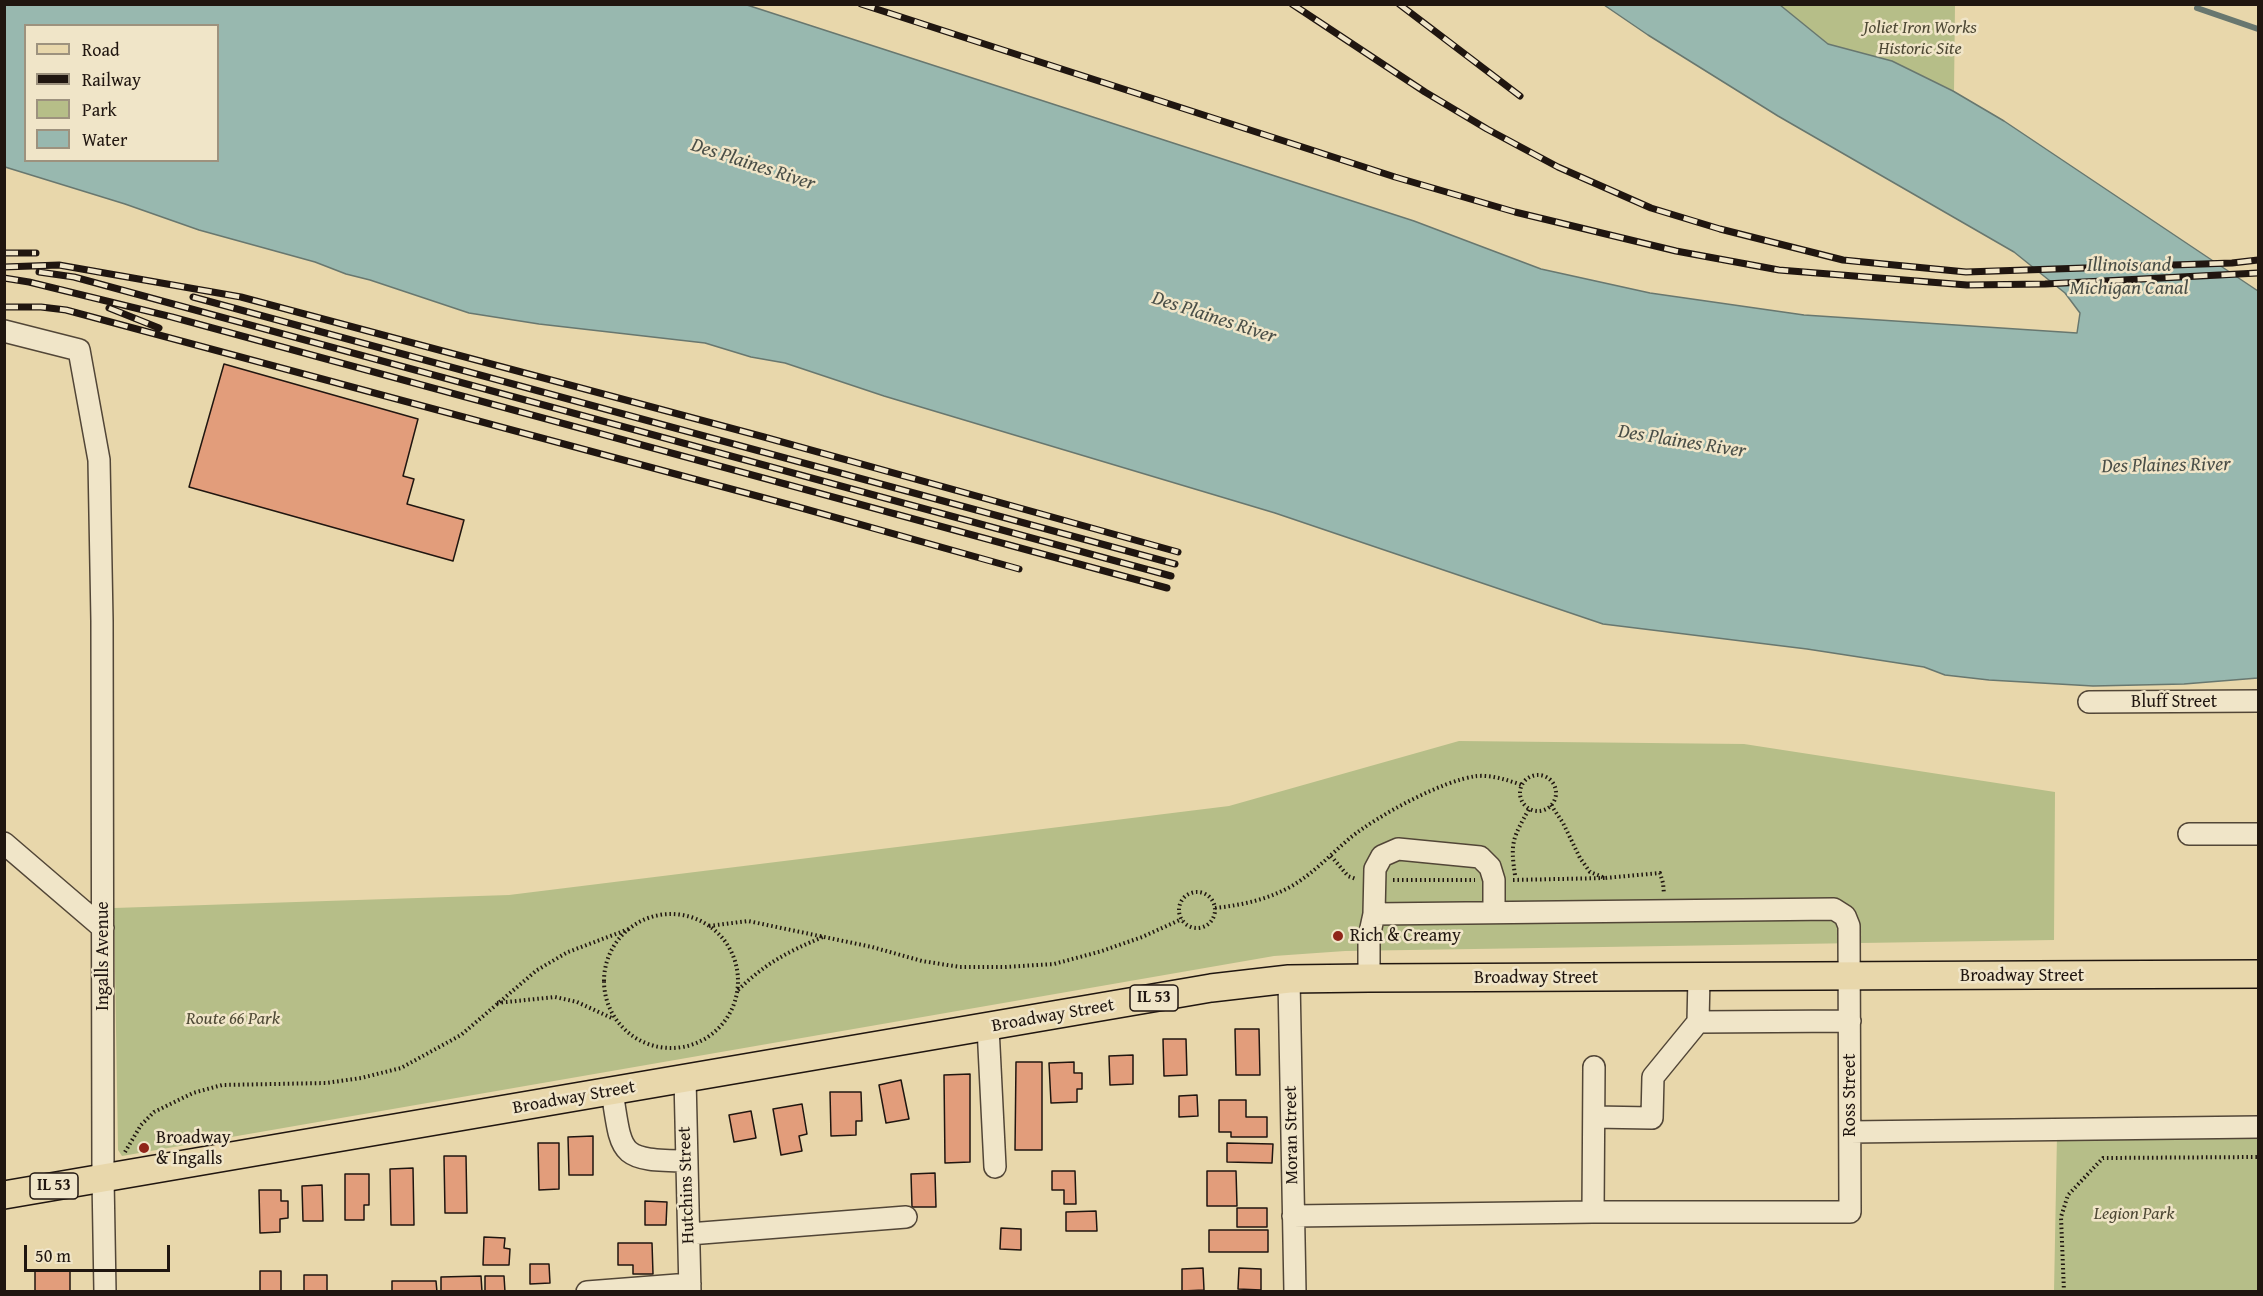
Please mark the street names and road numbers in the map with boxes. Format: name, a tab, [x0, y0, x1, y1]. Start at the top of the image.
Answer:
street label: Bluff Street	[2131, 691, 2217, 713]
street label: Ingalls Avenue	[92, 901, 114, 1011]
street label: Broadway Street	[1960, 965, 2084, 987]
street label: Broadway Street	[1474, 967, 1598, 989]
road number: IL 53	[1130, 985, 1178, 1011]
street label: Broadway Street	[990, 995, 1116, 1037]
street label: Ross Street	[1839, 1053, 1861, 1137]
street label: Broadway Street	[511, 1077, 637, 1119]
street label: Moran Street	[1280, 1085, 1304, 1185]
street label: Hutchins Street	[674, 1126, 700, 1244]
road number: IL 53	[30, 1173, 78, 1199]

